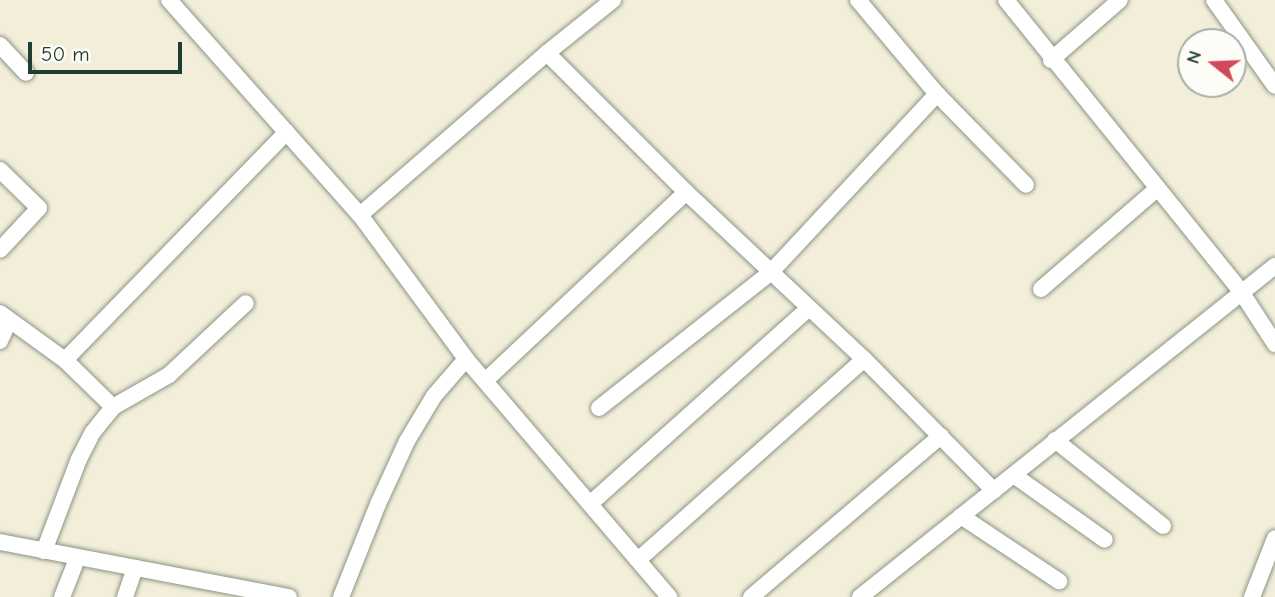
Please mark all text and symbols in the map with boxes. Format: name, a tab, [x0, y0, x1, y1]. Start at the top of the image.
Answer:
scale bar	[32, 28, 186, 72]
north arrow	[1177, 28, 1247, 98]
text: 50 m	[41, 42, 90, 66]
text: N	[1182, 48, 1206, 66]

